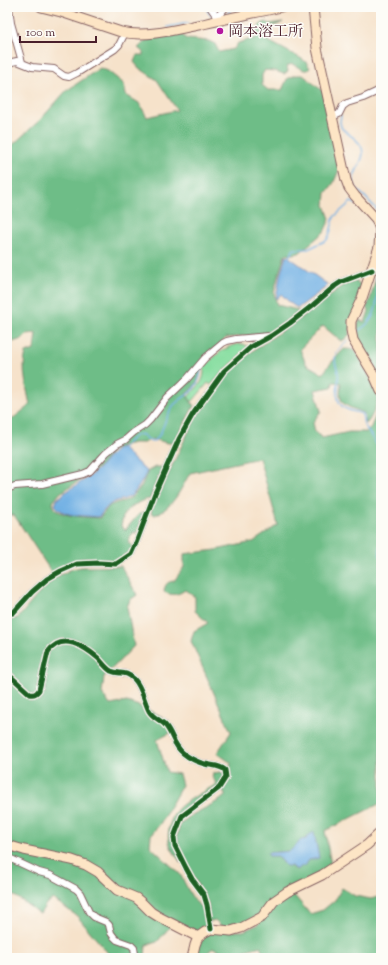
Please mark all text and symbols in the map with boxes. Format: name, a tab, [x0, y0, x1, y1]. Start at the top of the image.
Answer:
scale bar	[20, 18, 96, 44]
place label: 岡本溶工所	[228, 22, 303, 43]
text: 100 m	[26, 24, 55, 42]
marker: 岡本溶工所	[215, 26, 225, 36]

